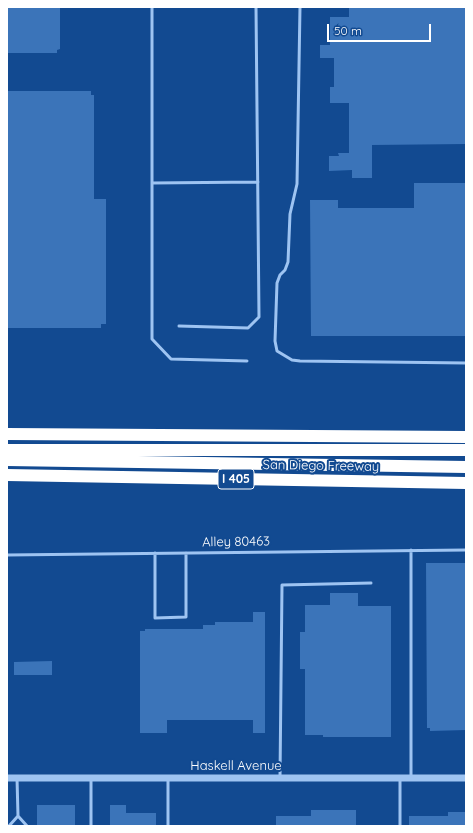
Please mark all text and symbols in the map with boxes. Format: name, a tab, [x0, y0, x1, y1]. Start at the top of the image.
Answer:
scale bar	[329, 16, 433, 42]
text: 50 m	[334, 23, 362, 38]
street label: San Diego Freeway	[263, 457, 379, 475]
road number: I 405	[218, 469, 254, 489]
street label: Alley 80463	[202, 534, 270, 550]
street label: Haskell Avenue	[190, 758, 282, 774]

